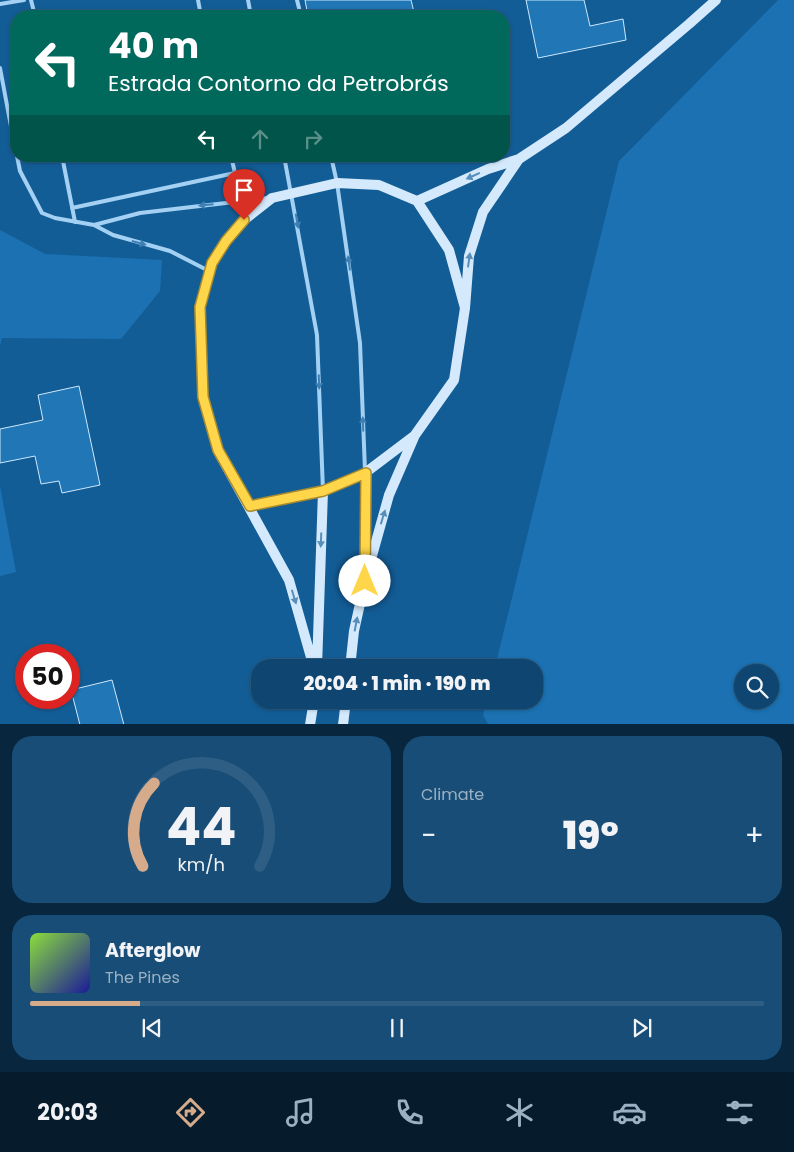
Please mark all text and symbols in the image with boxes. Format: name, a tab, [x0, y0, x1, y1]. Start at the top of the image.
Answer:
text: 40 m	[108, 21, 199, 70]
icon: left	[25, 30, 90, 95]
text: Estrada Contorno da Petrobrás	[108, 68, 449, 99]
icon: left	[193, 125, 221, 153]
icon: ahead	[246, 125, 274, 153]
icon: right	[299, 125, 327, 153]
pin	[223, 169, 265, 220]
one-way arrow	[466, 172, 480, 180]
icon: arrive	[230, 176, 258, 204]
one-way arrow	[198, 201, 214, 209]
one-way arrow	[293, 214, 301, 230]
one-way arrow	[131, 239, 146, 247]
one-way arrow	[466, 252, 474, 268]
one-way arrow	[344, 254, 352, 270]
one-way arrow	[315, 374, 323, 390]
one-way arrow	[359, 416, 367, 432]
one-way arrow	[379, 510, 387, 525]
one-way arrow	[317, 532, 325, 548]
position arrow	[338, 554, 390, 606]
one-way arrow	[291, 589, 298, 604]
one-way arrow	[352, 616, 360, 632]
speed limit sign: 50	[15, 644, 80, 709]
map controls	[734, 664, 779, 709]
button: search	[734, 664, 779, 709]
text: 20:04 · 1 min · 190 m	[304, 670, 490, 697]
text: Climate	[421, 783, 484, 806]
text: 44	[166, 790, 237, 863]
text: 19°	[563, 809, 619, 862]
text: −	[421, 816, 436, 855]
text: +	[745, 816, 764, 855]
text: km/h	[178, 852, 225, 877]
text: Afterglow	[105, 937, 200, 964]
text: The Pines	[105, 966, 180, 989]
icon: previous	[138, 1014, 166, 1042]
icon: pause	[383, 1014, 411, 1042]
icon: next	[628, 1014, 656, 1042]
icon: directions	[173, 1095, 208, 1130]
icon: music	[283, 1095, 318, 1130]
icon: phone	[392, 1095, 427, 1130]
icon: climate	[502, 1095, 537, 1130]
icon: car	[612, 1095, 647, 1130]
icon: filters	[722, 1095, 757, 1130]
text: 20:03	[37, 1097, 98, 1128]

